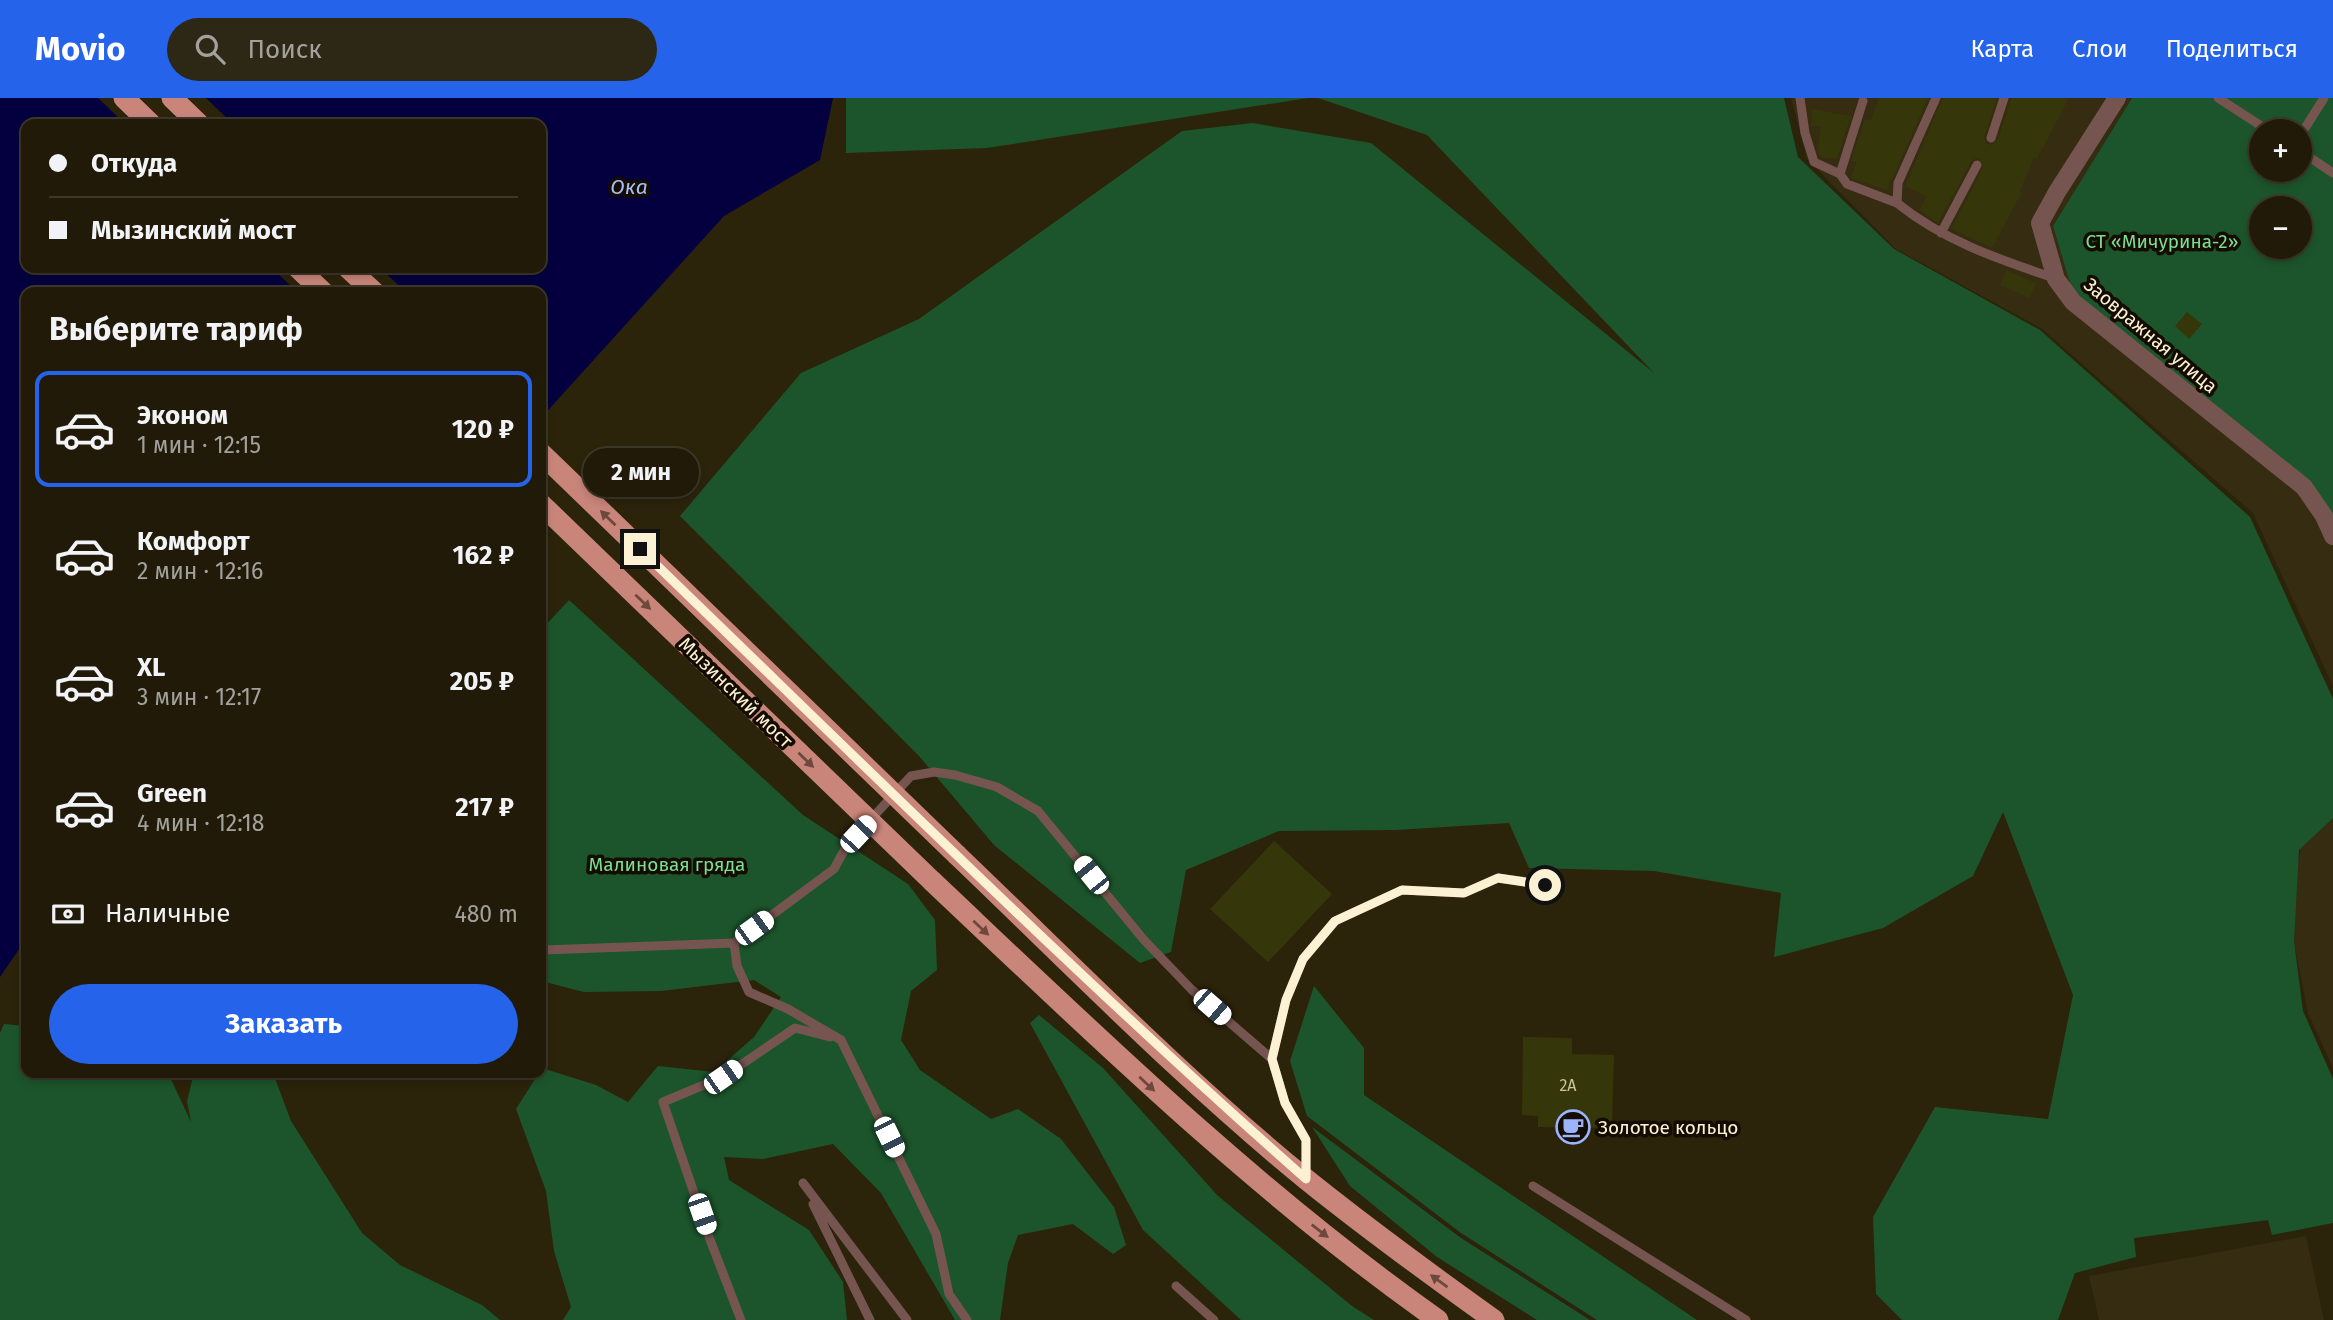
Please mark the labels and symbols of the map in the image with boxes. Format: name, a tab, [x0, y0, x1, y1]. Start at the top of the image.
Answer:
water label: Ока	[610, 174, 648, 200]
park label: СТ «Мичурина-2»	[2085, 230, 2239, 253]
street label: Заовражная улица	[2079, 273, 2222, 398]
callout: 2 мин	[582, 448, 698, 496]
one-way arrow	[600, 511, 617, 527]
route end	[624, 533, 656, 565]
one-way arrow	[634, 593, 651, 609]
street label: Мызинский мост	[674, 632, 798, 753]
one-way arrow	[798, 752, 815, 769]
car	[836, 811, 881, 857]
car	[1070, 852, 1113, 898]
park label: Малиновая гряда	[589, 853, 745, 876]
route start	[1529, 869, 1561, 901]
car	[731, 907, 778, 949]
one-way arrow	[972, 920, 990, 936]
car	[1190, 985, 1235, 1029]
car	[700, 1056, 747, 1098]
one-way arrow	[1138, 1075, 1155, 1091]
house number: 2А	[1559, 1076, 1577, 1095]
cafe icon: Золотое кольцо	[1554, 1108, 1592, 1146]
car	[871, 1114, 908, 1160]
place label: Золотое кольцо	[1598, 1116, 1738, 1139]
car	[686, 1191, 719, 1237]
one-way arrow	[1311, 1224, 1329, 1239]
one-way arrow	[1430, 1274, 1448, 1288]

